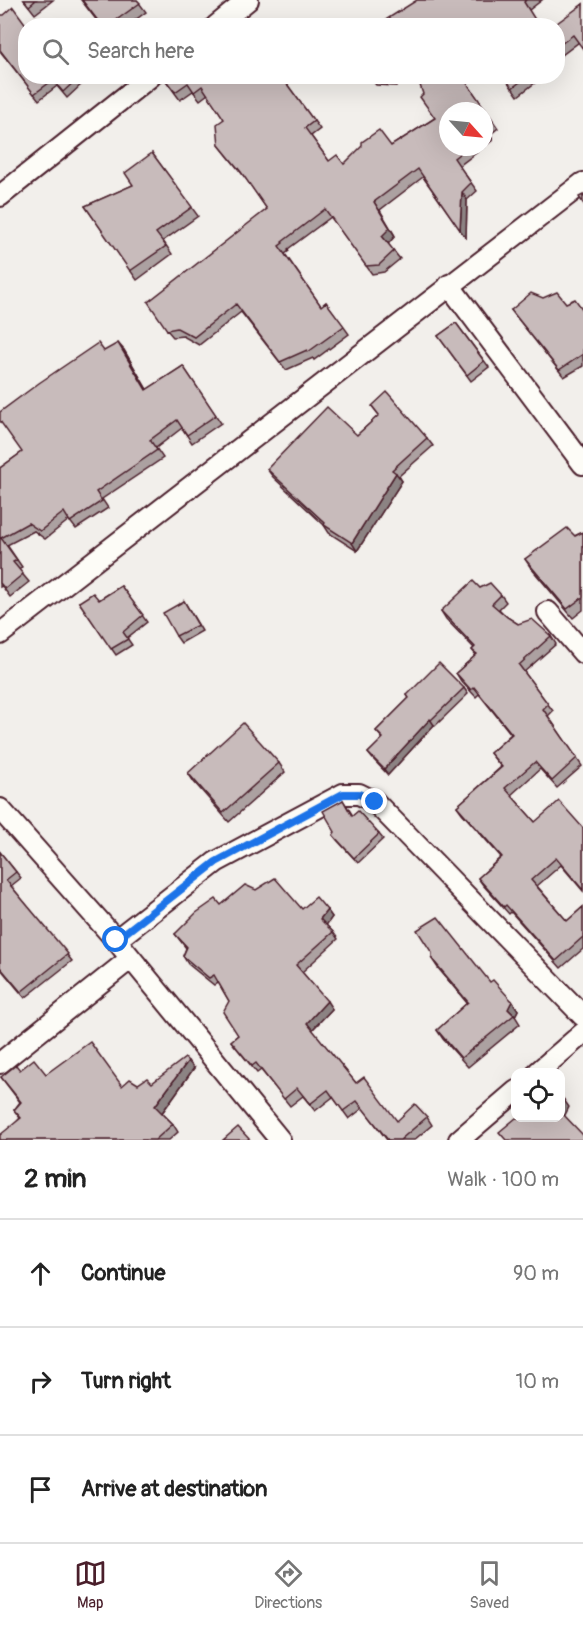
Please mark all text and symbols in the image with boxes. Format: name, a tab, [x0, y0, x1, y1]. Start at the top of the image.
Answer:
search box	[18, 18, 565, 84]
icon: search	[39, 35, 72, 68]
text: Search here	[87, 37, 194, 65]
north arrow	[439, 102, 493, 156]
route end	[361, 788, 387, 814]
route start	[102, 926, 128, 952]
map controls	[511, 1068, 565, 1122]
button: locate	[511, 1068, 565, 1122]
text: 2 min	[24, 1163, 86, 1195]
text: Walk · 100 m	[447, 1167, 559, 1192]
icon: ahead	[24, 1257, 57, 1290]
text: Continue	[81, 1259, 165, 1287]
text: 90 m	[513, 1261, 559, 1286]
icon: right	[24, 1365, 57, 1398]
text: Turn right	[81, 1367, 171, 1395]
text: 10 m	[515, 1369, 559, 1394]
icon: arrive	[24, 1473, 57, 1506]
text: Arrive at destination	[81, 1475, 267, 1503]
tab: Map	[74, 1557, 107, 1613]
tab: Directions	[254, 1557, 322, 1613]
tab: Saved	[470, 1557, 509, 1613]

